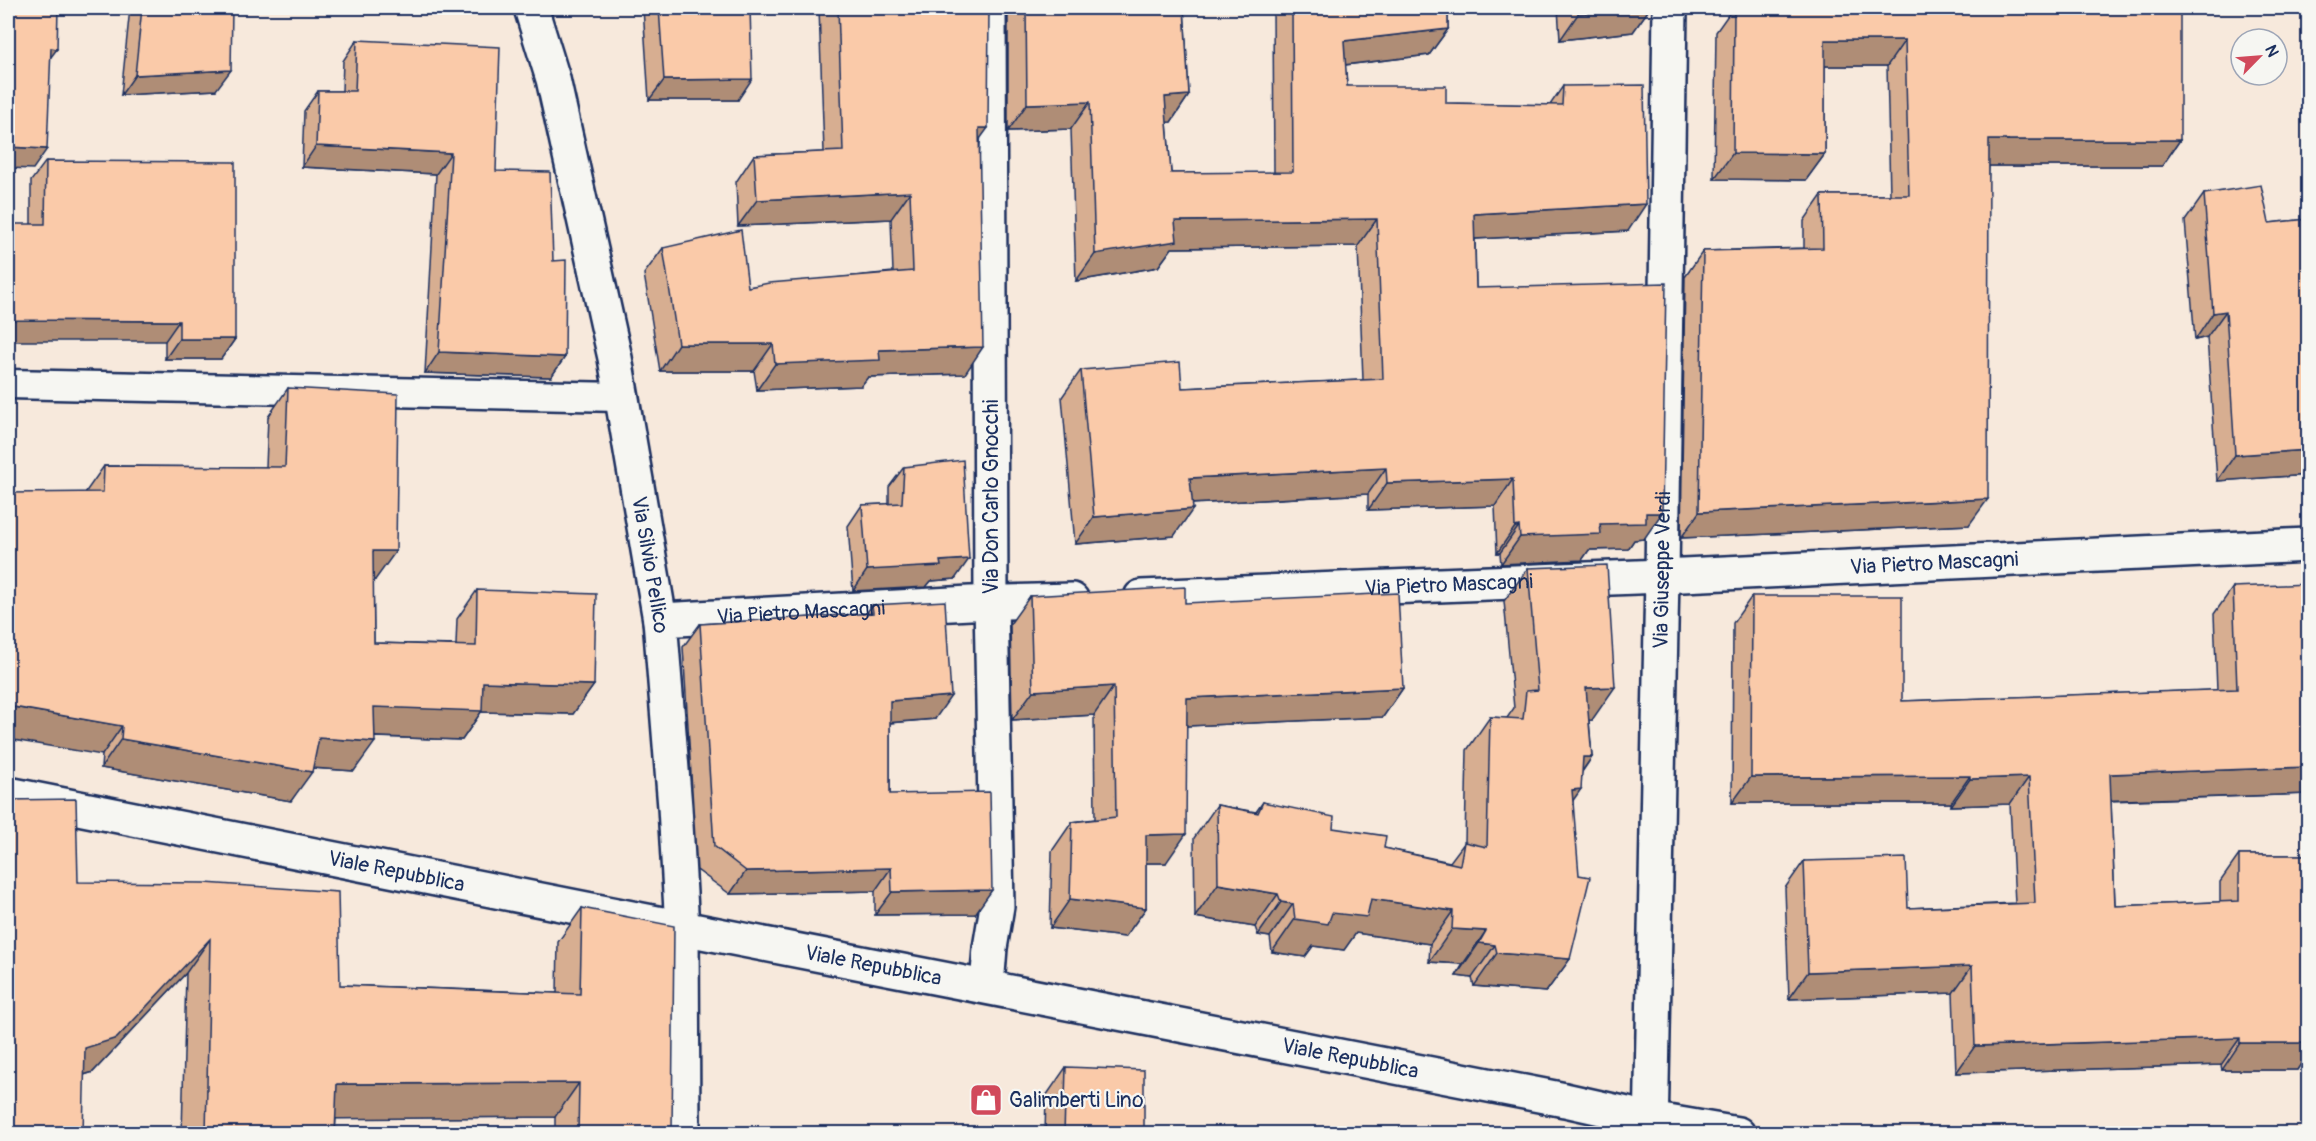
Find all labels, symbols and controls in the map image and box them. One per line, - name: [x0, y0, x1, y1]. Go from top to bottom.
- north arrow: [2229, 27, 2289, 87]
- text: N: [2260, 42, 2283, 60]
- street label: Via Don Carlo Gnocchi: [978, 399, 1005, 595]
- street label: Via Giuseppe Verdi: [1648, 491, 1677, 649]
- street label: Via Silvio Pellico: [625, 494, 674, 634]
- street label: Via Pietro Mascagni: [1849, 546, 2019, 581]
- street label: Via Pietro Mascagni: [1364, 568, 1534, 602]
- street label: Via Pietro Mascagni: [716, 595, 886, 631]
- street label: Viale Repubblica: [326, 845, 467, 898]
- street label: Viale Repubblica: [802, 939, 944, 992]
- street label: Viale Repubblica: [1279, 1032, 1421, 1085]
- shop icon: Galimberti Lino: [968, 1082, 1004, 1118]
- place label: Galimberti Lino: [1009, 1087, 1143, 1114]

